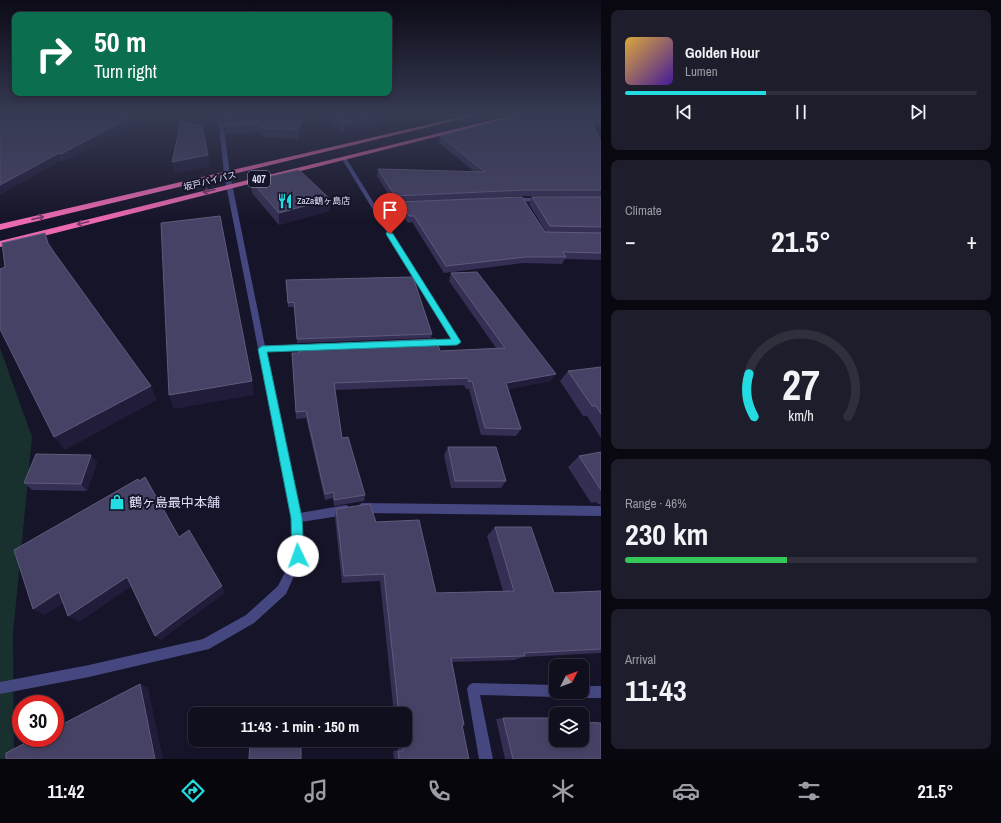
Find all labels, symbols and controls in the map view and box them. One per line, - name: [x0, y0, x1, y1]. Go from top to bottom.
- text: 50 m: [94, 23, 146, 61]
- icon: right: [28, 28, 80, 80]
- text: Golden Hour: [685, 42, 760, 63]
- text: Turn right: [94, 59, 157, 84]
- text: Lumen: [685, 63, 718, 80]
- icon: previous: [673, 101, 695, 123]
- icon: pause: [790, 101, 812, 123]
- icon: next: [907, 101, 929, 123]
- street label: 坂戸バイパス: [182, 169, 238, 193]
- road number: 407: [248, 171, 270, 187]
- one-way arrow: [203, 188, 216, 196]
- restaurant icon: ZaZa鶴ヶ島店: [276, 192, 294, 210]
- pin: [373, 193, 407, 234]
- place label: ZaZa鶴ヶ島店: [297, 195, 350, 207]
- icon: arrive: [379, 199, 401, 221]
- text: Climate: [625, 202, 662, 219]
- one-way arrow: [31, 214, 44, 222]
- one-way arrow: [77, 220, 90, 227]
- text: 21.5°: [771, 221, 831, 261]
- text: −: [625, 226, 636, 256]
- text: +: [966, 226, 977, 256]
- text: 27: [782, 357, 820, 413]
- text: km/h: [788, 406, 814, 425]
- shop icon: 鶴ヶ島最中本舗: [108, 493, 126, 511]
- place label: 鶴ヶ島最中本舗: [129, 494, 220, 511]
- text: Range · 46%: [625, 495, 687, 512]
- text: 230 km: [625, 514, 708, 554]
- position arrow: [277, 535, 319, 577]
- text: Arrival: [625, 651, 656, 668]
- north arrow: [549, 659, 589, 699]
- map controls: [549, 659, 589, 747]
- text: 11:43: [625, 670, 687, 710]
- speed limit sign: 30: [12, 695, 64, 747]
- button: layers: [549, 707, 589, 747]
- text: 11:43 · 1 min · 150 m: [241, 716, 359, 737]
- icon: directions: [179, 777, 207, 805]
- icon: music: [302, 777, 330, 805]
- icon: phone: [425, 777, 453, 805]
- icon: climate: [549, 777, 577, 805]
- icon: car: [672, 777, 700, 805]
- icon: filters: [795, 777, 823, 805]
- text: 11:42: [48, 779, 84, 804]
- text: 21.5°: [918, 779, 953, 804]

